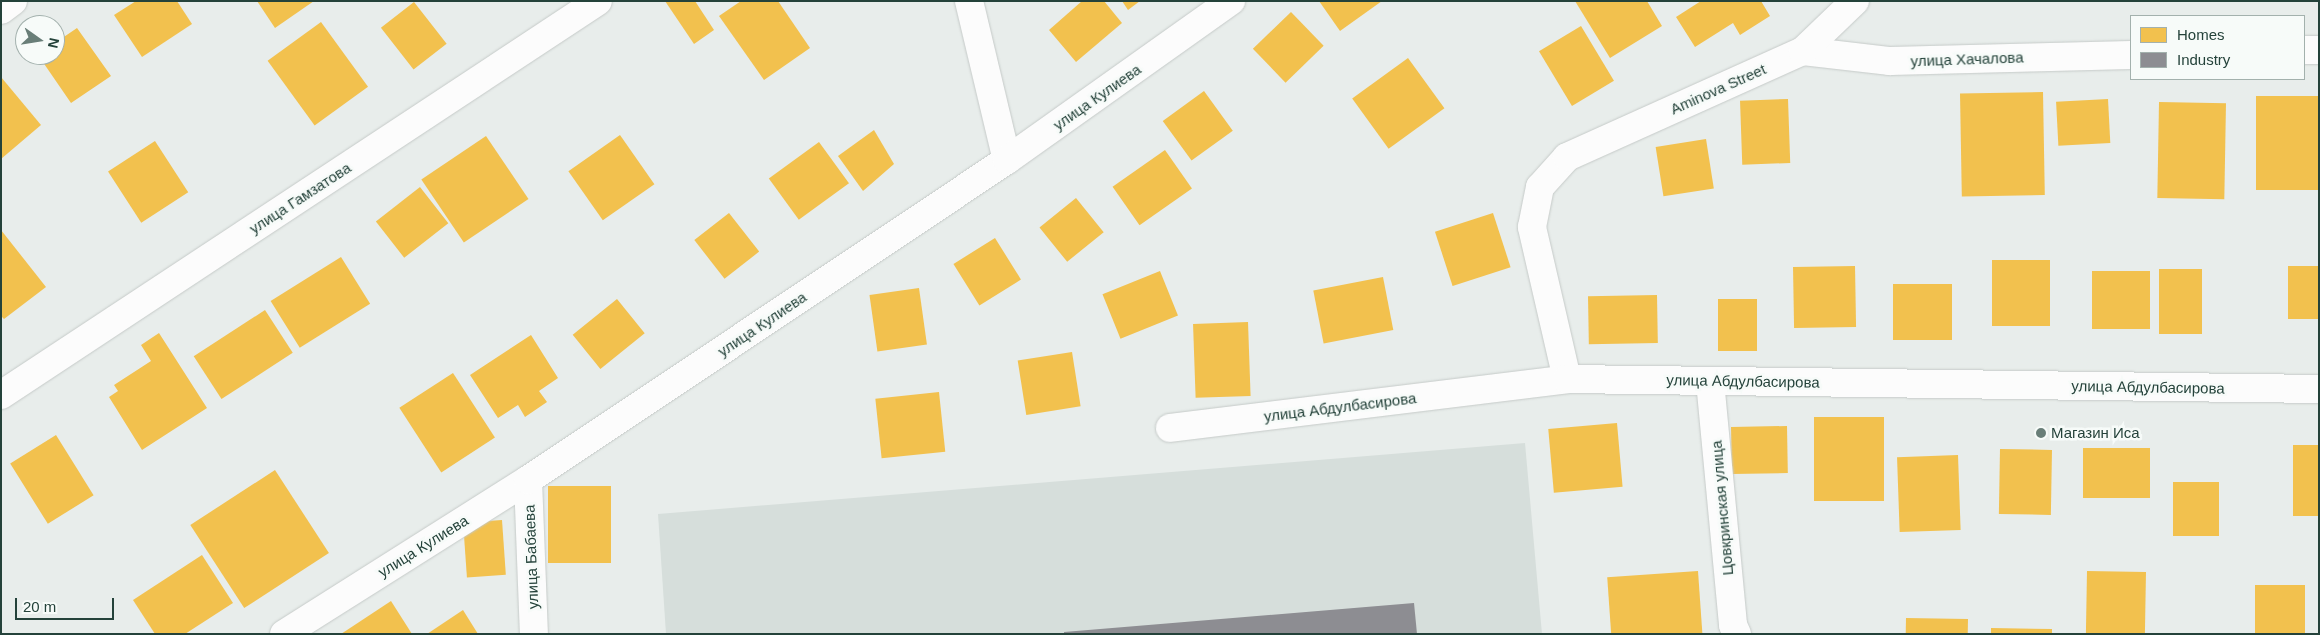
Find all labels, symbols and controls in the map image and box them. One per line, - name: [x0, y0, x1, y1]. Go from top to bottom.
- north arrow: [15, 15, 65, 65]
- legend: [2130, 15, 2305, 80]
- text: Homes: [2177, 26, 2225, 43]
- text: N: [45, 36, 63, 50]
- street label: улица Хачалова: [1910, 48, 2024, 70]
- text: Industry: [2177, 51, 2230, 68]
- street label: улица Кулиева: [1050, 60, 1144, 134]
- street label: Aminova Street: [1667, 60, 1769, 118]
- street label: улица Гамзатова: [246, 159, 354, 237]
- street label: улица Кулиева: [714, 288, 810, 360]
- street label: улица Абдулбасирова: [1666, 371, 1820, 391]
- street label: улица Абдулбасирова: [2071, 377, 2225, 397]
- street label: улица Абдулбасирова: [1263, 389, 1417, 425]
- place label: Магазин Иса: [2051, 424, 2140, 442]
- marker: Магазин Иса: [2035, 427, 2047, 439]
- street label: Цовкринская улица: [1707, 440, 1737, 576]
- street label: улица Бабаева: [520, 504, 542, 610]
- street label: улица Кулиева: [375, 511, 471, 581]
- scale bar: [18, 588, 116, 620]
- text: 20 m: [23, 598, 56, 615]

